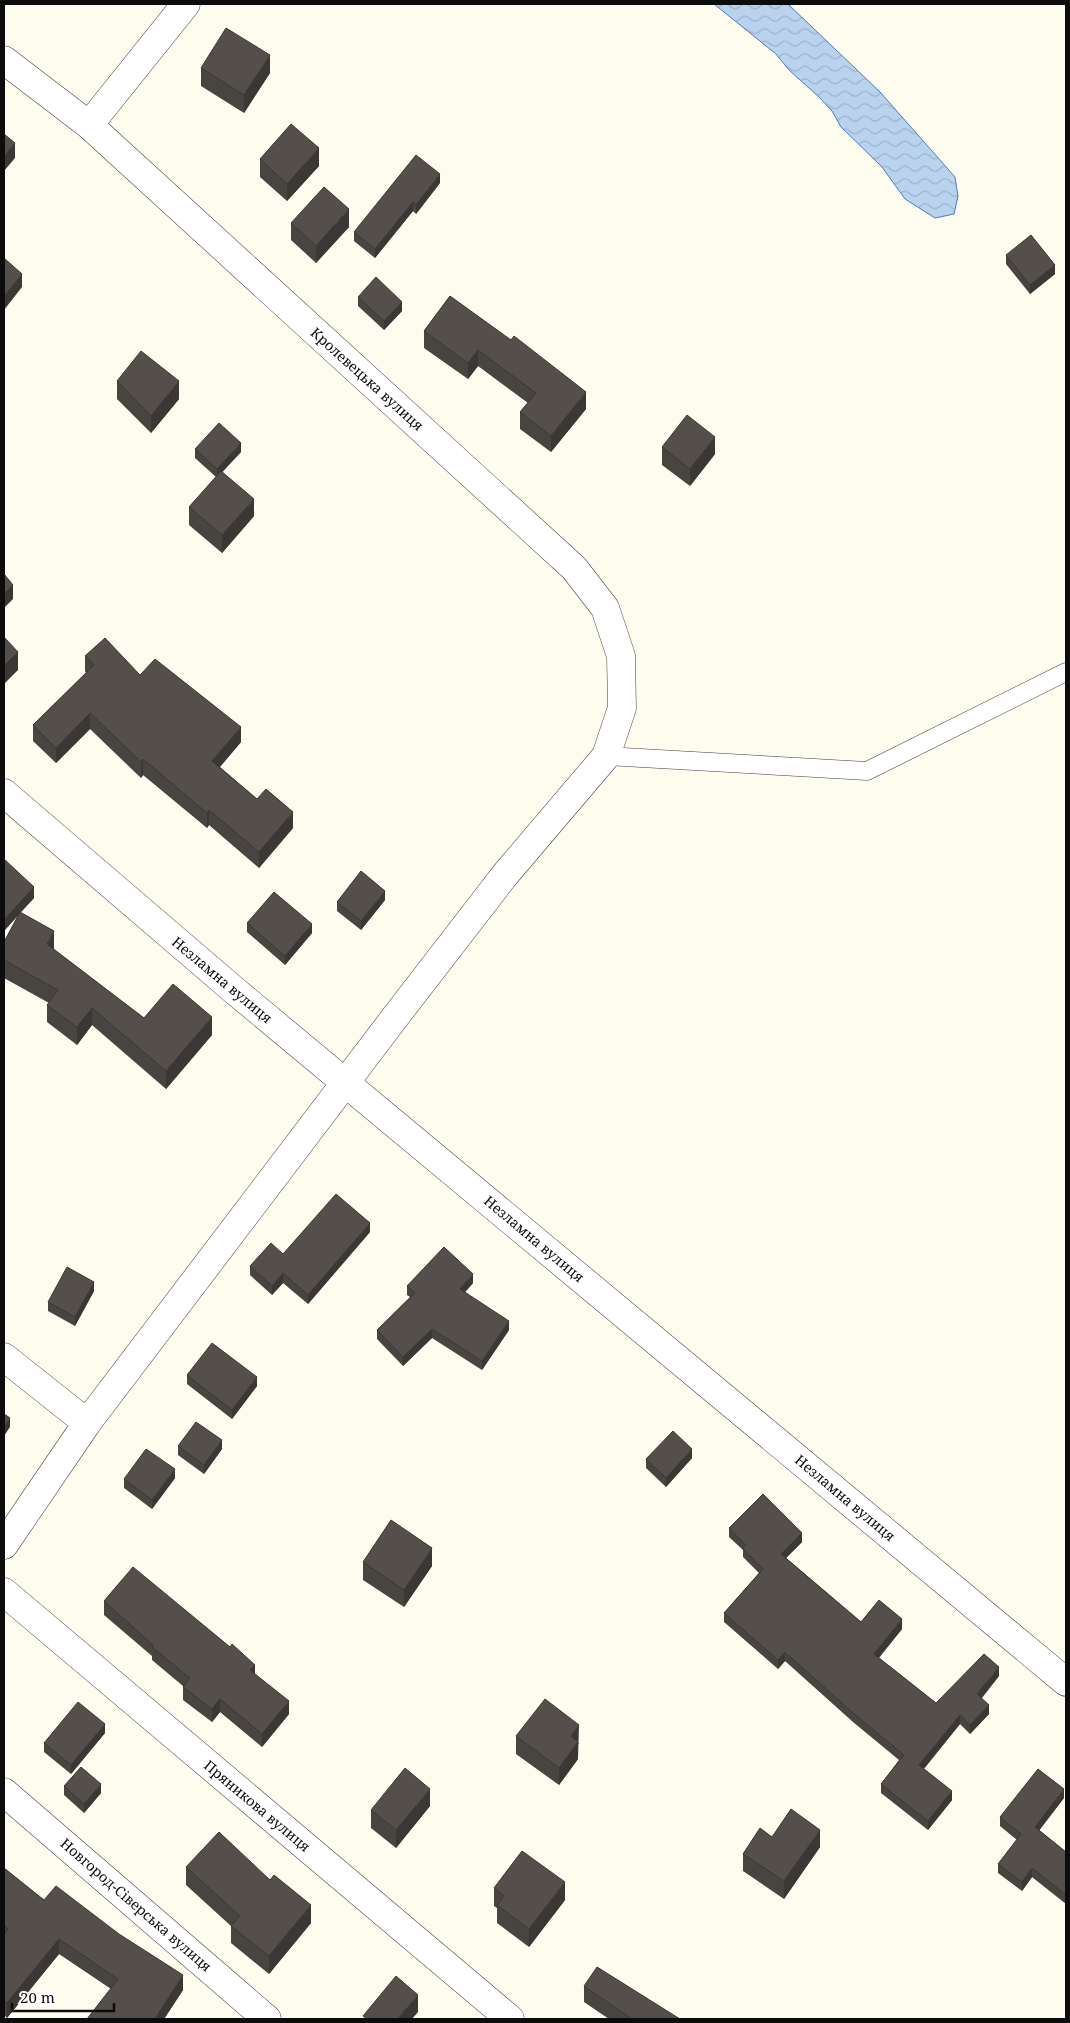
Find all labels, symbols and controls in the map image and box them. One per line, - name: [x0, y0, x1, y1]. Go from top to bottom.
- street label: Кролевецька вулиця: [307, 323, 428, 434]
- street label: Незламна вулиця: [168, 932, 276, 1027]
- street label: Незламна вулиця: [480, 1191, 588, 1286]
- street label: Незламна вулиця: [791, 1450, 899, 1545]
- street label: Пряникова вулиця: [200, 1755, 315, 1856]
- street label: Новгород-Сіверська вулиця: [57, 1834, 216, 1976]
- scale bar: [12, 1980, 115, 2012]
- text: 20 m: [20, 1987, 55, 2007]

